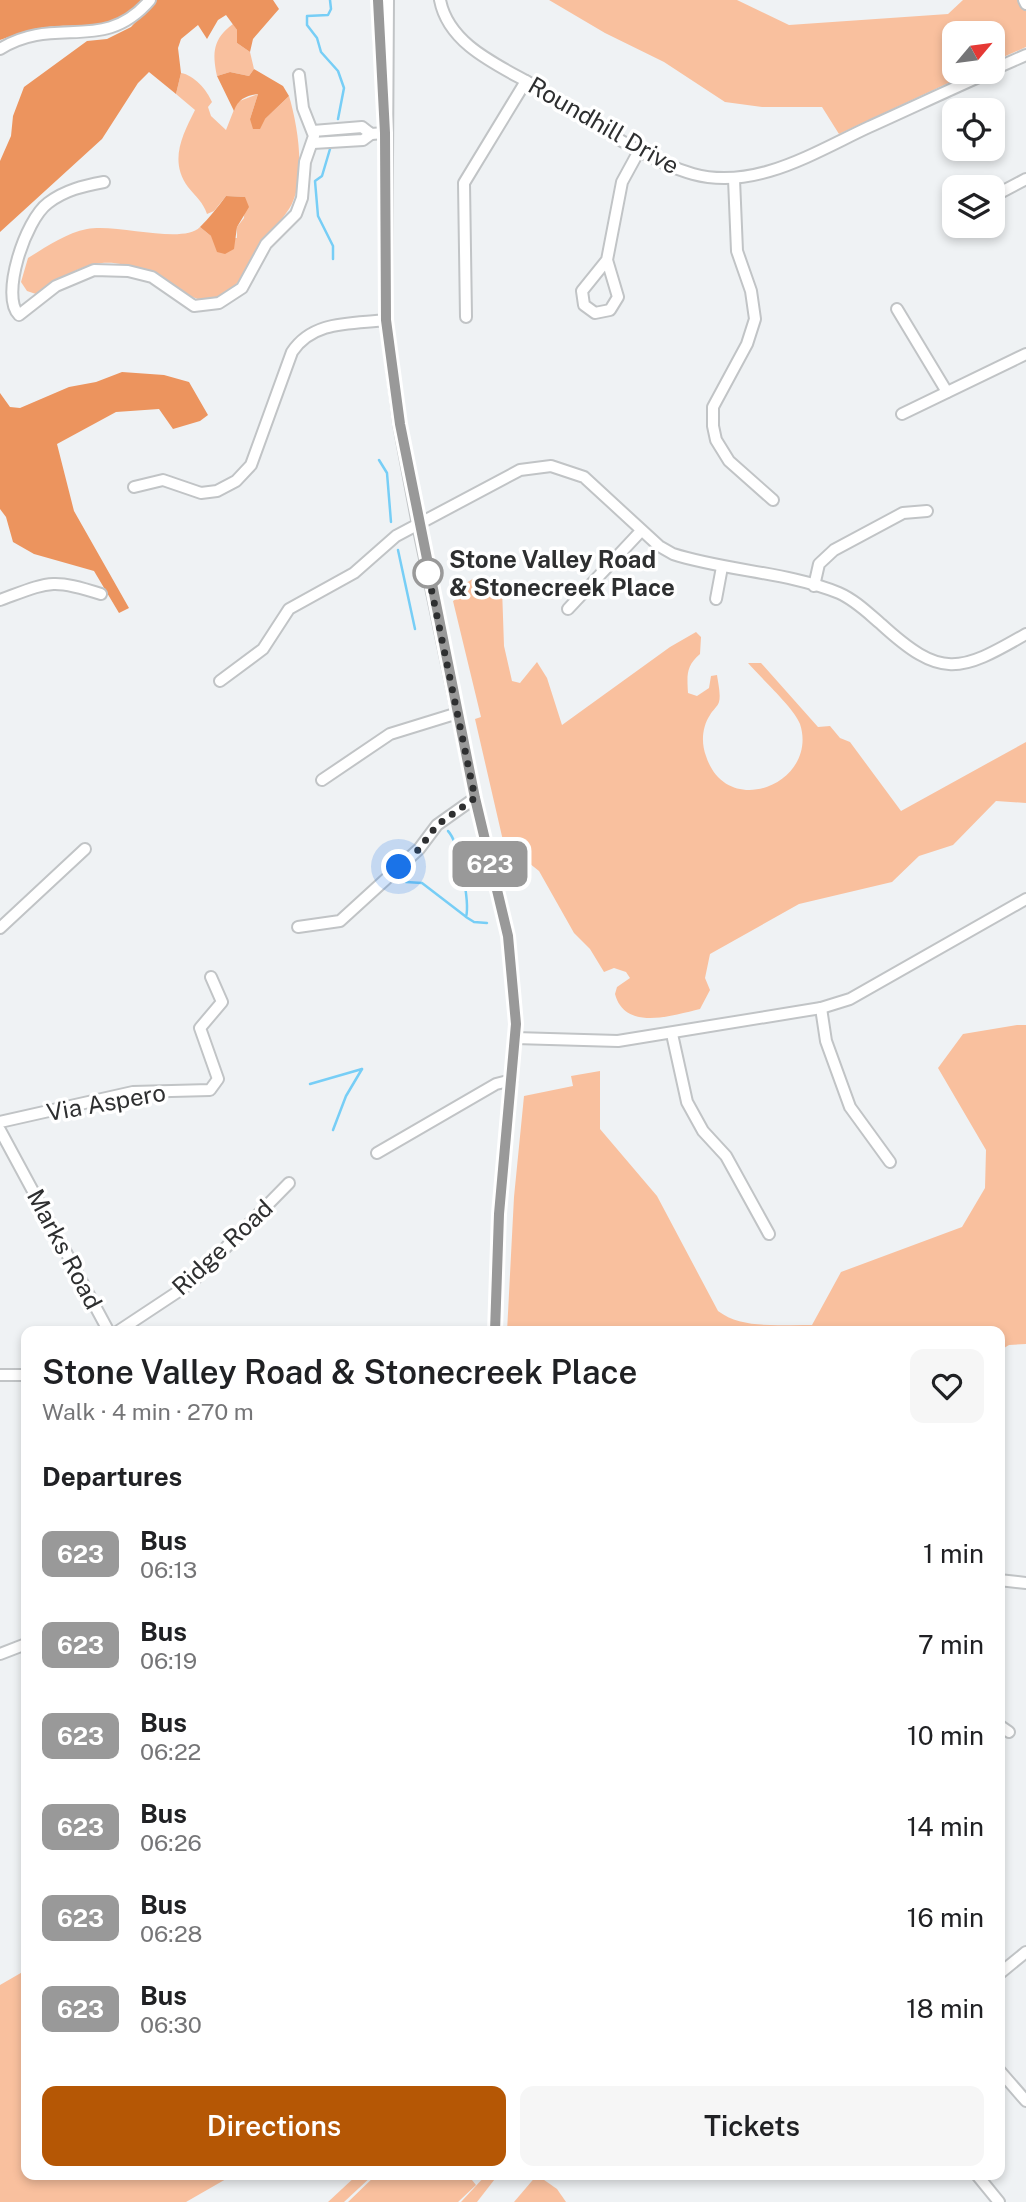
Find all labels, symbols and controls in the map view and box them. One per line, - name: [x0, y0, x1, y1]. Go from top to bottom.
- north arrow: [942, 21, 1004, 84]
- map controls: [942, 21, 1005, 238]
- street label: Roundhill Drive: [524, 71, 684, 179]
- button: locate: [942, 98, 1005, 161]
- button: layers: [942, 175, 1005, 238]
- place label: Stone Valley Road & Stonecreek Place: [449, 545, 675, 601]
- marker: Stone Valley Road & Stonecreek Place: [413, 558, 443, 588]
- line badge: 623: [450, 841, 530, 887]
- your location: [381, 849, 416, 884]
- text: 623: [466, 850, 514, 878]
- street label: Via Aspero: [44, 1078, 168, 1126]
- street label: Marks Road: [22, 1184, 108, 1314]
- street label: Ridge Road: [166, 1193, 278, 1301]
- button: heart: [910, 1349, 984, 1423]
- text: Stone Valley Road & Stonecreek Place: [42, 1353, 637, 1391]
- text: Walk · 4 min · 270 m: [42, 1398, 254, 1425]
- text: Departures: [42, 1461, 182, 1492]
- text: Bus: [140, 1525, 187, 1556]
- text: 1 min: [923, 1538, 984, 1569]
- text: 623: [57, 1540, 104, 1568]
- text: 06:13: [140, 1556, 197, 1583]
- text: Bus: [140, 1616, 187, 1647]
- text: 7 min: [918, 1629, 984, 1660]
- text: 623: [57, 1631, 104, 1659]
- text: 06:19: [140, 1647, 197, 1674]
- text: Bus: [140, 1707, 187, 1738]
- text: 10 min: [907, 1720, 984, 1751]
- text: 623: [57, 1722, 104, 1750]
- text: 06:22: [140, 1738, 201, 1765]
- text: Bus: [140, 1798, 187, 1829]
- text: 14 min: [907, 1811, 984, 1842]
- text: 623: [57, 1813, 104, 1841]
- text: 06:26: [140, 1829, 202, 1856]
- text: Bus: [140, 1889, 187, 1920]
- text: 16 min: [907, 1902, 984, 1933]
- text: 623: [57, 1904, 104, 1932]
- text: 06:28: [140, 1920, 203, 1947]
- text: Bus: [140, 1980, 187, 2011]
- text: 18 min: [906, 1993, 984, 2024]
- text: 623: [57, 1995, 104, 2023]
- text: 06:30: [140, 2011, 202, 2038]
- button: Directions: [42, 2086, 506, 2166]
- button: Tickets: [520, 2086, 984, 2166]

